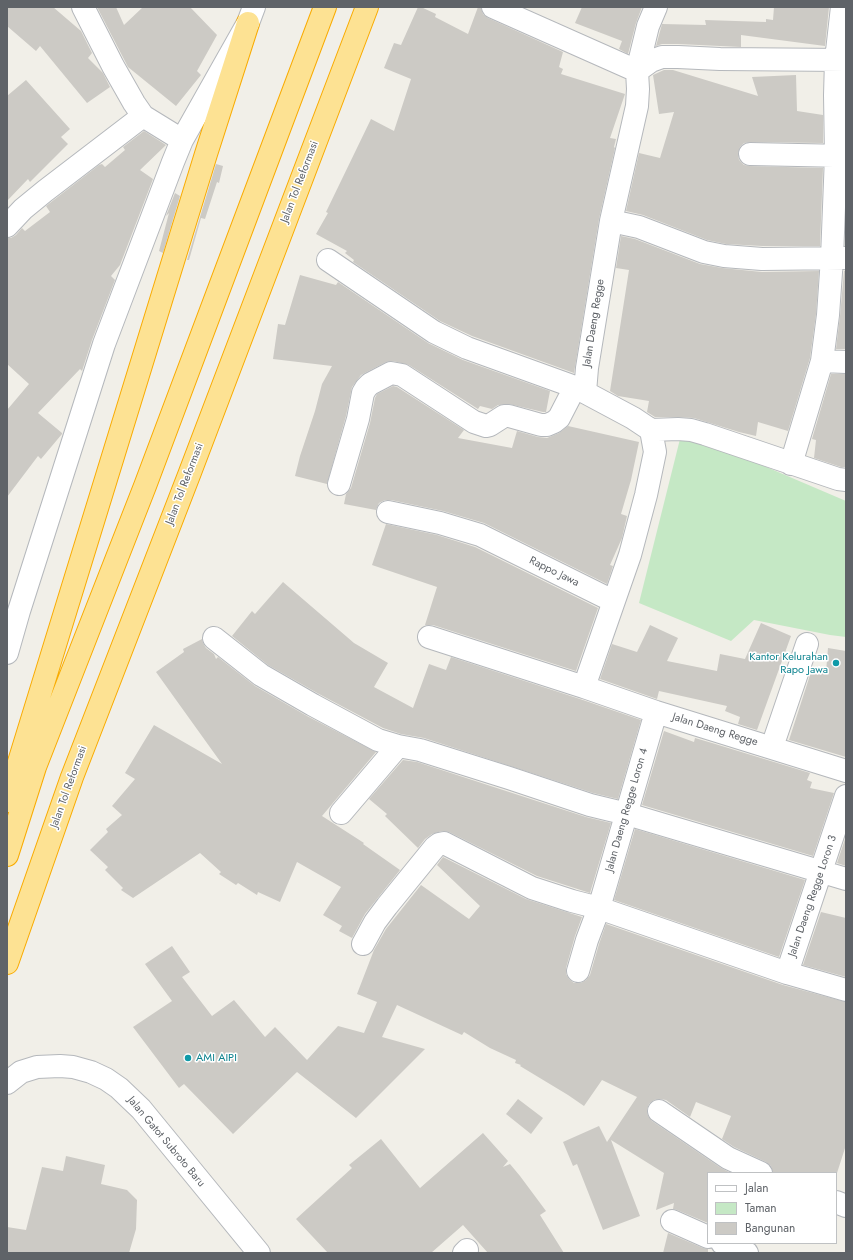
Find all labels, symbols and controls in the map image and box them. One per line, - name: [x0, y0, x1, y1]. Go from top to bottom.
- street label: Jalan Tol Reformasi: [278, 139, 322, 225]
- street label: Jalan Daeng Regge: [581, 278, 607, 368]
- street label: Jalan Tol Reformasi: [163, 441, 207, 527]
- street label: Rappo Jawa: [527, 554, 581, 590]
- place label: Kantor Kelurahan Rapo Jawa: [749, 650, 828, 676]
- marker: Kantor Kelurahan Rapo Jawa: [831, 658, 841, 668]
- street label: Jalan Daeng Regge: [671, 711, 759, 749]
- street label: Jalan Tol Reformasi: [48, 744, 90, 830]
- street label: Jalan Daeng Regge Loron 4: [603, 747, 651, 873]
- street label: Jalan Daeng Regge Loron 3: [786, 834, 840, 958]
- place label: AMI AIPI: [196, 1051, 237, 1065]
- marker: AMI AIPI: [183, 1053, 193, 1063]
- street label: Jalan Gatot Subroto Baru: [124, 1094, 208, 1190]
- legend: [707, 1172, 837, 1244]
- text: Jalan: [745, 1179, 768, 1197]
- text: Taman: [745, 1199, 777, 1217]
- text: Bangunan: [745, 1219, 795, 1237]

